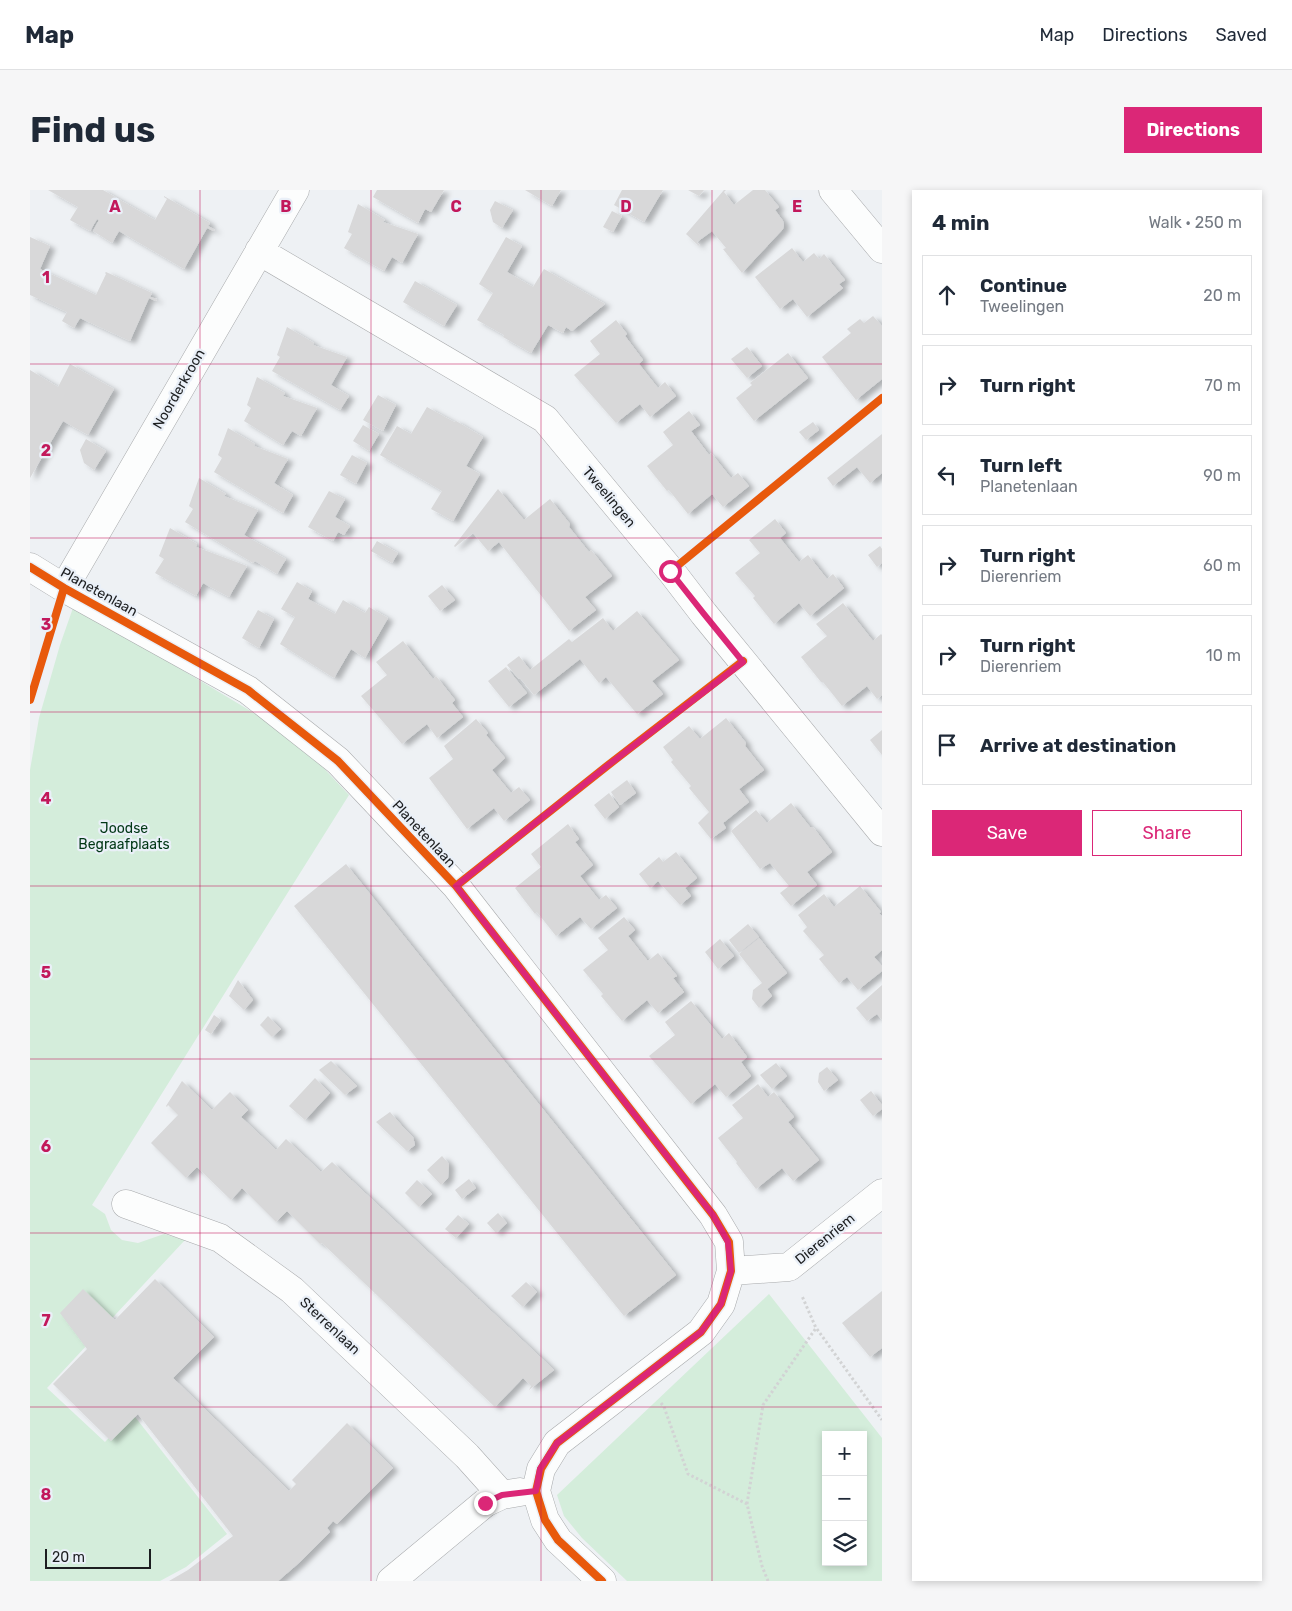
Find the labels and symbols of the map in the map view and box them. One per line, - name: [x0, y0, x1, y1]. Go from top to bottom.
- text: A: [109, 197, 121, 216]
- text: B: [280, 197, 292, 216]
- text: C: [450, 197, 462, 216]
- text: D: [620, 197, 632, 216]
- text: E: [792, 197, 802, 216]
- text: 1: [42, 268, 50, 287]
- street label: Noorderkroon: [149, 346, 209, 432]
- text: 2: [41, 441, 51, 460]
- street label: Tweelingen: [579, 463, 639, 531]
- route start: [659, 560, 682, 583]
- street label: Planetenlaan: [57, 564, 141, 620]
- text: 3: [41, 615, 51, 634]
- text: 4: [41, 789, 52, 808]
- street label: Planetenlaan: [389, 797, 459, 871]
- park label: Joodse Begraafplaats: [78, 820, 170, 853]
- text: 5: [41, 963, 51, 982]
- text: 6: [41, 1137, 51, 1156]
- street label: Dierenriem: [792, 1210, 858, 1268]
- street label: Sterrenlaan: [296, 1294, 364, 1358]
- text: 7: [41, 1311, 51, 1330]
- text: 8: [41, 1485, 52, 1504]
- route end: [474, 1492, 497, 1515]
- scale bar: [45, 1546, 151, 1569]

